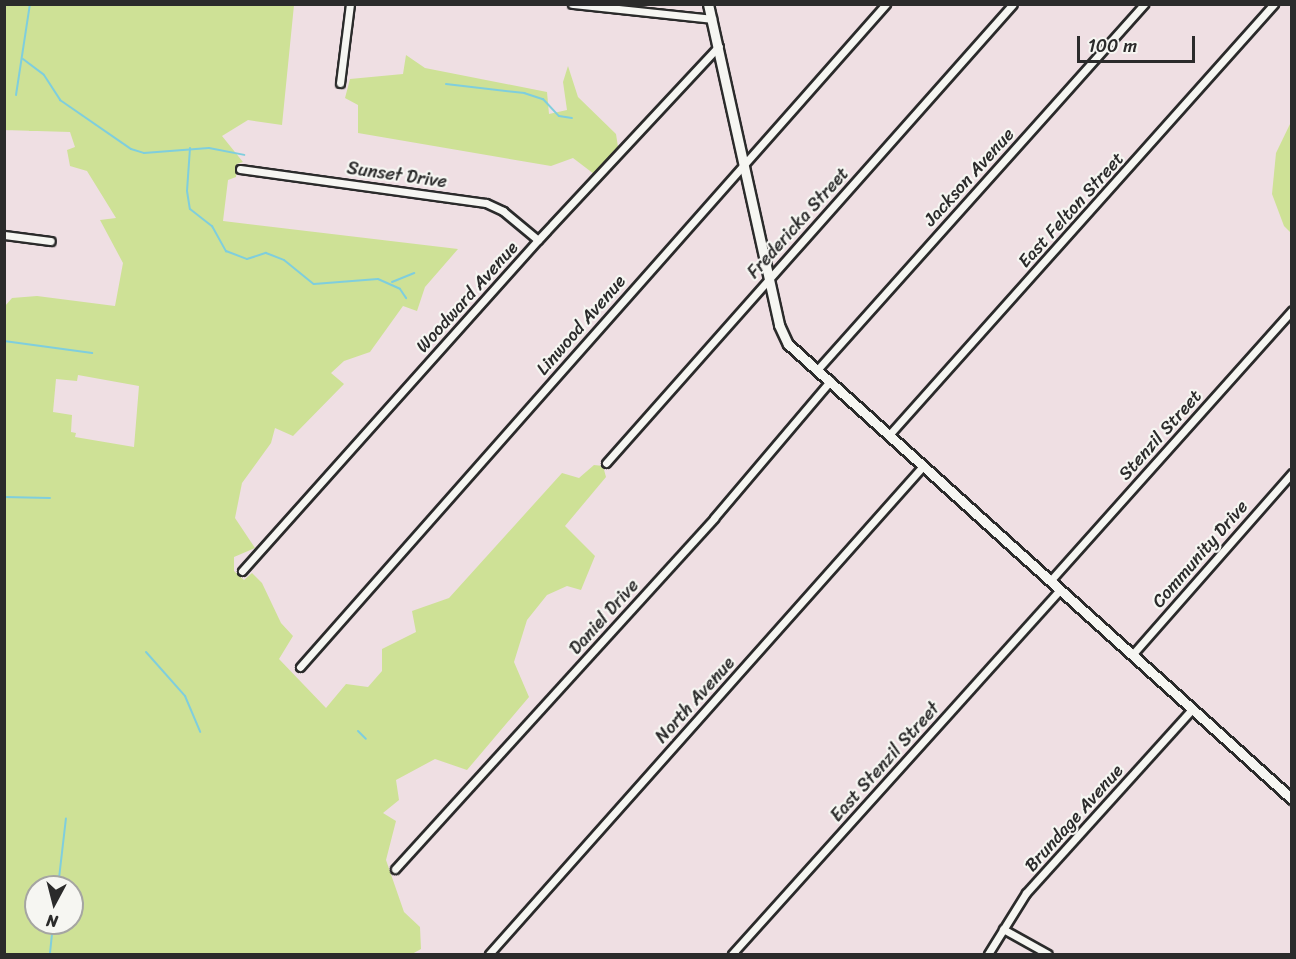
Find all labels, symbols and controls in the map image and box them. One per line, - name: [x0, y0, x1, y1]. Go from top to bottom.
- scale bar: [1080, 24, 1198, 62]
- text: 100 m: [1088, 30, 1137, 62]
- street label: Jackson Avenue: [919, 124, 1019, 230]
- street label: East Felton Street: [1014, 148, 1128, 272]
- street label: Sunset Drive: [346, 157, 448, 193]
- street label: Fredericka Street: [742, 163, 854, 283]
- street label: Woodward Avenue: [411, 237, 523, 357]
- street label: Linwood Avenue: [532, 271, 630, 379]
- street label: Stenzil Street: [1114, 386, 1206, 484]
- street label: Community Drive: [1148, 496, 1252, 612]
- street label: Daniel Drive: [565, 575, 643, 659]
- street label: North Avenue: [651, 652, 739, 748]
- street label: East Stenzil Street: [826, 698, 944, 826]
- street label: Brundage Avenue: [1020, 760, 1128, 876]
- north arrow: [24, 875, 84, 935]
- text: N: [45, 906, 59, 936]

